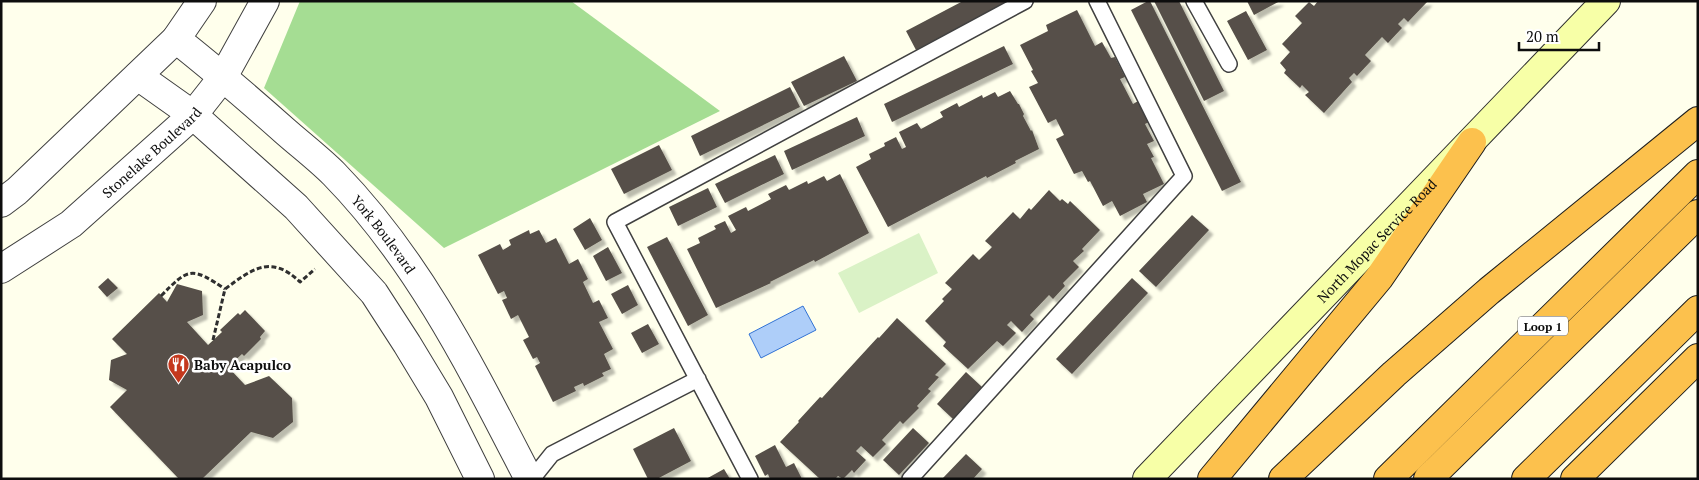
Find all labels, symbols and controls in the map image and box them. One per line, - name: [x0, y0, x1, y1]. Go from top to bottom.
- scale bar: [1519, 20, 1599, 52]
- text: 20 m: [1526, 26, 1559, 46]
- street label: Stonelake Boulevard: [98, 103, 205, 202]
- street label: North Mopac Service Road: [1312, 174, 1440, 306]
- street label: York Boulevard: [348, 190, 421, 277]
- road number: Loop 1: [1518, 316, 1568, 336]
- restaurant icon: Baby Acapulco: [166, 352, 190, 383]
- place label: Baby Acapulco: [194, 355, 291, 374]

